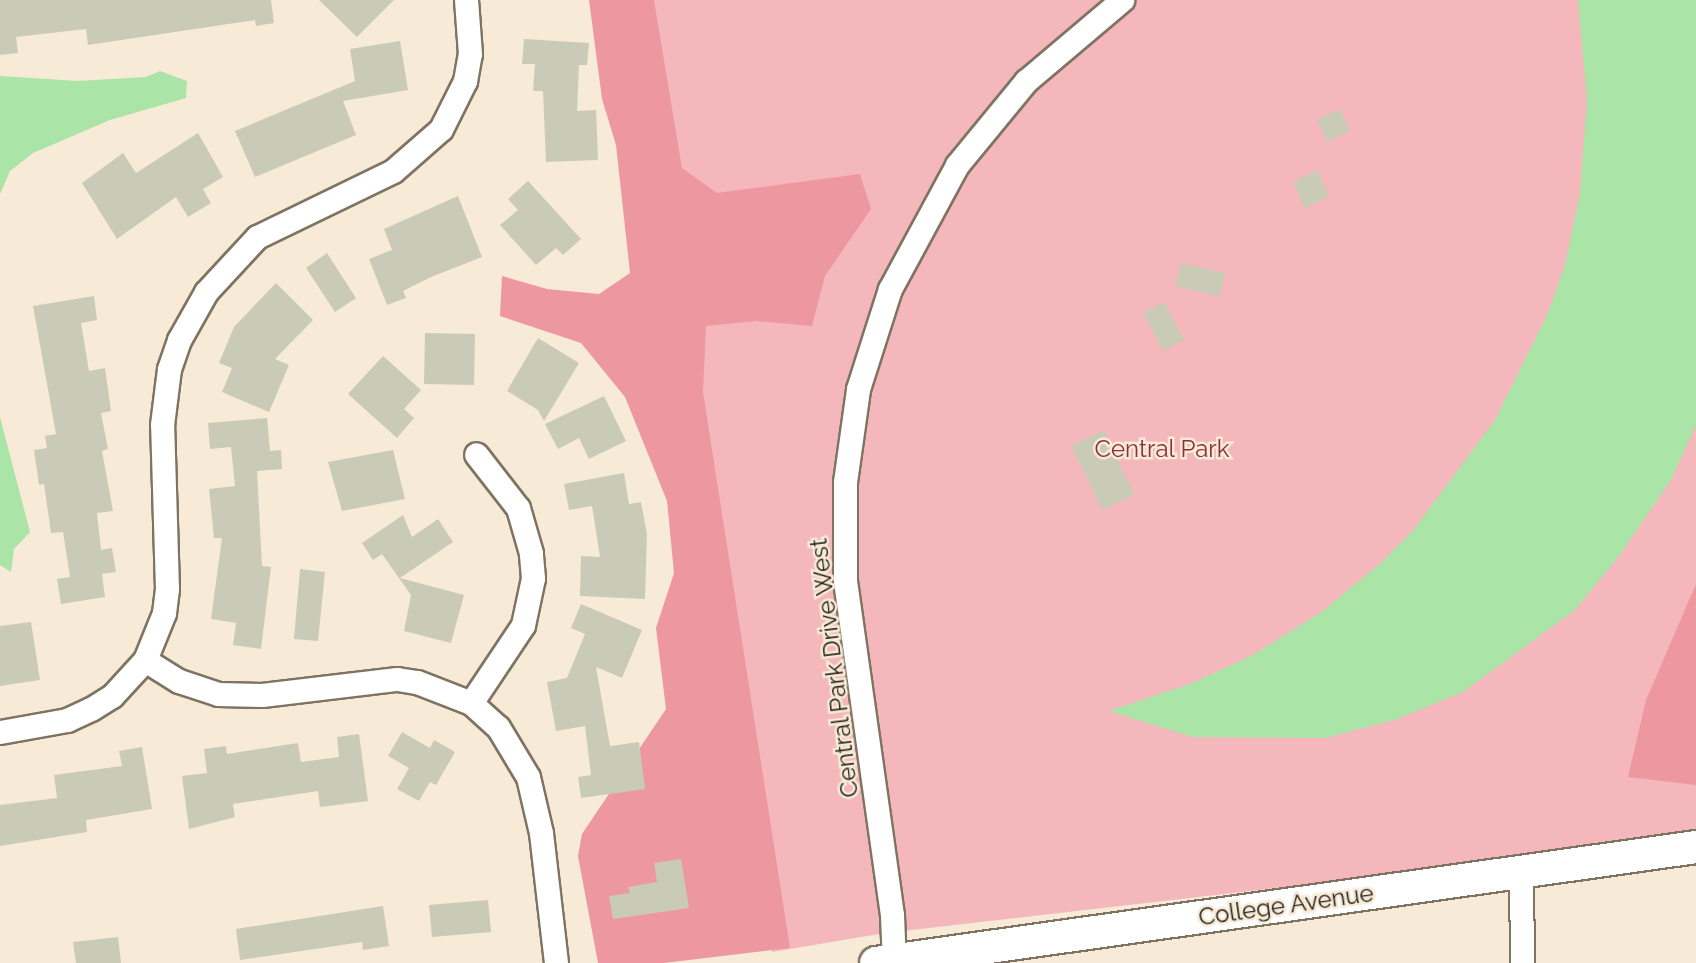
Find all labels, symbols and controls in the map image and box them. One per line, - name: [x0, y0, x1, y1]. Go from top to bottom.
- park label: Central Park: [1094, 435, 1230, 463]
- street label: Central Park Drive West: [804, 536, 864, 800]
- street label: College Avenue: [1196, 878, 1376, 932]

